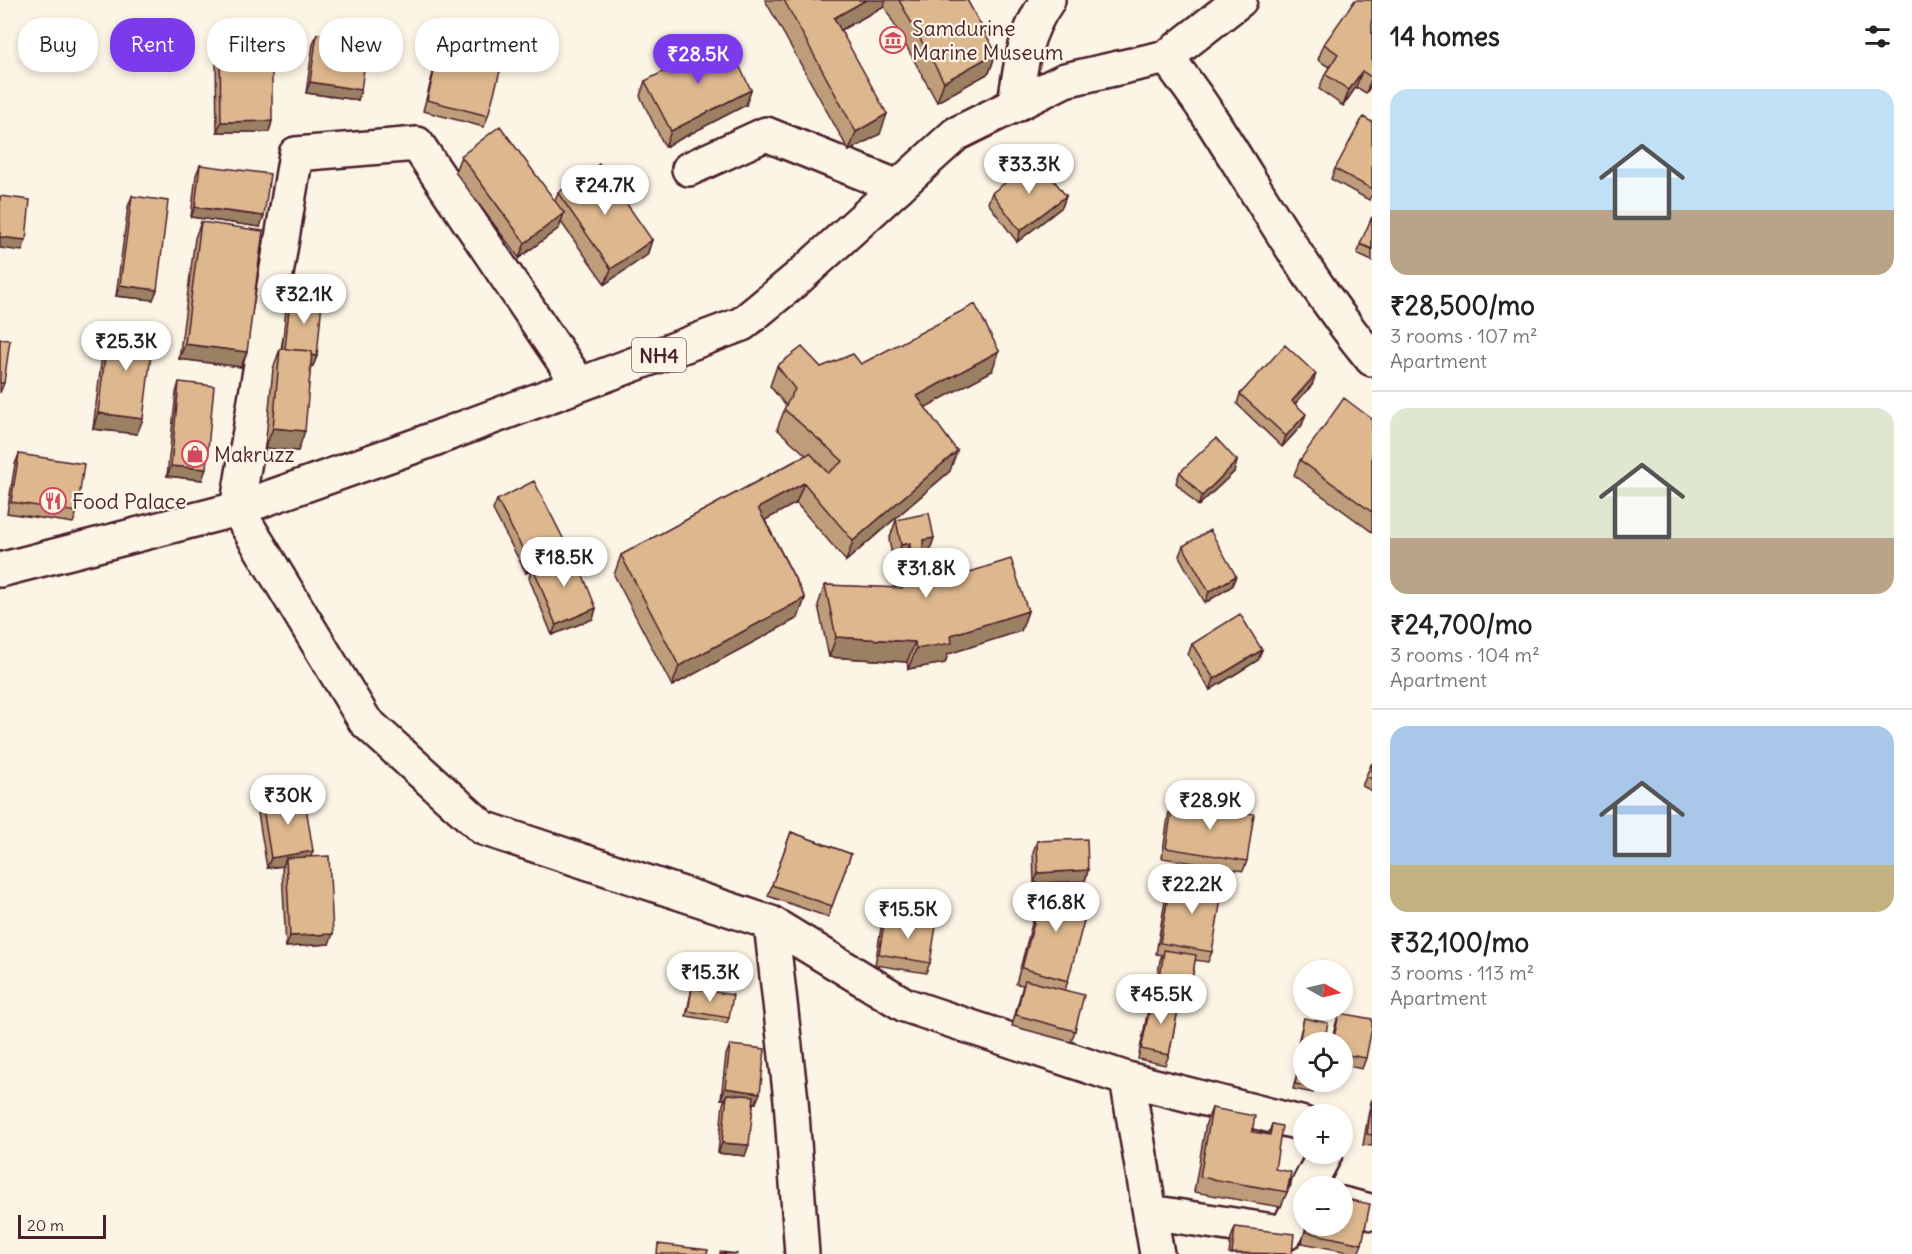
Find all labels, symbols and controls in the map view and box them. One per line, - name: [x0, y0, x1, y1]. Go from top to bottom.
- place label: Samdurine Marine Museum: [912, 15, 1063, 66]
- chip: Buy: [18, 18, 98, 72]
- chip: Rent: [110, 18, 195, 72]
- chip: Filters: [207, 18, 307, 72]
- chip: New: [319, 18, 403, 72]
- chip: Apartment: [415, 18, 559, 72]
- text: 14 homes: [1390, 20, 1500, 53]
- icon: filters: [1861, 20, 1894, 53]
- museum icon: Samdurine Marine Museum: [878, 25, 908, 55]
- pin: ₹28.5K: [649, 34, 747, 85]
- text: ₹28.5K: [667, 41, 729, 66]
- icon: home: [1588, 128, 1696, 236]
- pin: ₹33.3K: [980, 144, 1078, 195]
- text: ₹33.3K: [998, 151, 1060, 176]
- pin: ₹24.7K: [556, 165, 654, 216]
- text: ₹24.7K: [575, 172, 635, 197]
- pin: ₹32.1K: [255, 274, 353, 325]
- text: ₹32.1K: [275, 281, 333, 306]
- text: ₹28,500/mo: [1390, 289, 1535, 322]
- pin: ₹25.3K: [77, 321, 175, 372]
- text: 3 rooms · 107 m²: [1390, 323, 1538, 348]
- text: ₹25.3K: [95, 328, 157, 353]
- road number: NH4: [632, 338, 686, 372]
- text: Apartment: [1390, 348, 1487, 373]
- shop icon: Makruzz: [180, 439, 210, 469]
- place label: Makruzz: [214, 441, 295, 468]
- icon: home: [1588, 447, 1696, 555]
- restaurant icon: Food Palace: [38, 486, 68, 516]
- place label: Food Palace: [72, 488, 186, 515]
- pin: ₹18.5K: [515, 537, 613, 588]
- text: ₹18.5K: [535, 544, 593, 569]
- pin: ₹31.8K: [877, 548, 975, 599]
- text: ₹31.8K: [897, 555, 955, 580]
- text: ₹24,700/mo: [1390, 608, 1532, 641]
- text: 3 rooms · 104 m²: [1390, 642, 1540, 667]
- text: Apartment: [1390, 667, 1487, 692]
- icon: home: [1588, 765, 1696, 873]
- pin: ₹30K: [252, 775, 324, 826]
- pin: ₹28.9K: [1161, 780, 1259, 831]
- text: ₹30K: [264, 782, 312, 807]
- text: ₹28.9K: [1179, 787, 1241, 812]
- pin: ₹22.2K: [1143, 864, 1241, 915]
- text: ₹22.2K: [1162, 871, 1222, 896]
- pin: ₹16.8K: [1007, 882, 1105, 933]
- pin: ₹15.5K: [859, 889, 957, 940]
- text: ₹16.8K: [1027, 889, 1085, 914]
- text: ₹15.5K: [879, 896, 937, 921]
- text: ₹32,100/mo: [1390, 926, 1529, 959]
- pin: ₹15.3K: [661, 952, 759, 1003]
- text: ₹15.3K: [681, 959, 739, 984]
- north arrow: [1293, 960, 1353, 1020]
- map controls: [1293, 960, 1353, 1236]
- text: 3 rooms · 113 m²: [1390, 960, 1534, 985]
- pin: ₹45.5K: [1112, 974, 1210, 1025]
- text: ₹45.5K: [1130, 981, 1192, 1006]
- text: Apartment: [1390, 985, 1487, 1010]
- button: locate: [1293, 1032, 1353, 1092]
- button: +: [1293, 1104, 1353, 1164]
- button: −: [1293, 1176, 1353, 1236]
- scale bar: [18, 1212, 106, 1240]
- text: 20 m: [27, 1215, 64, 1235]

